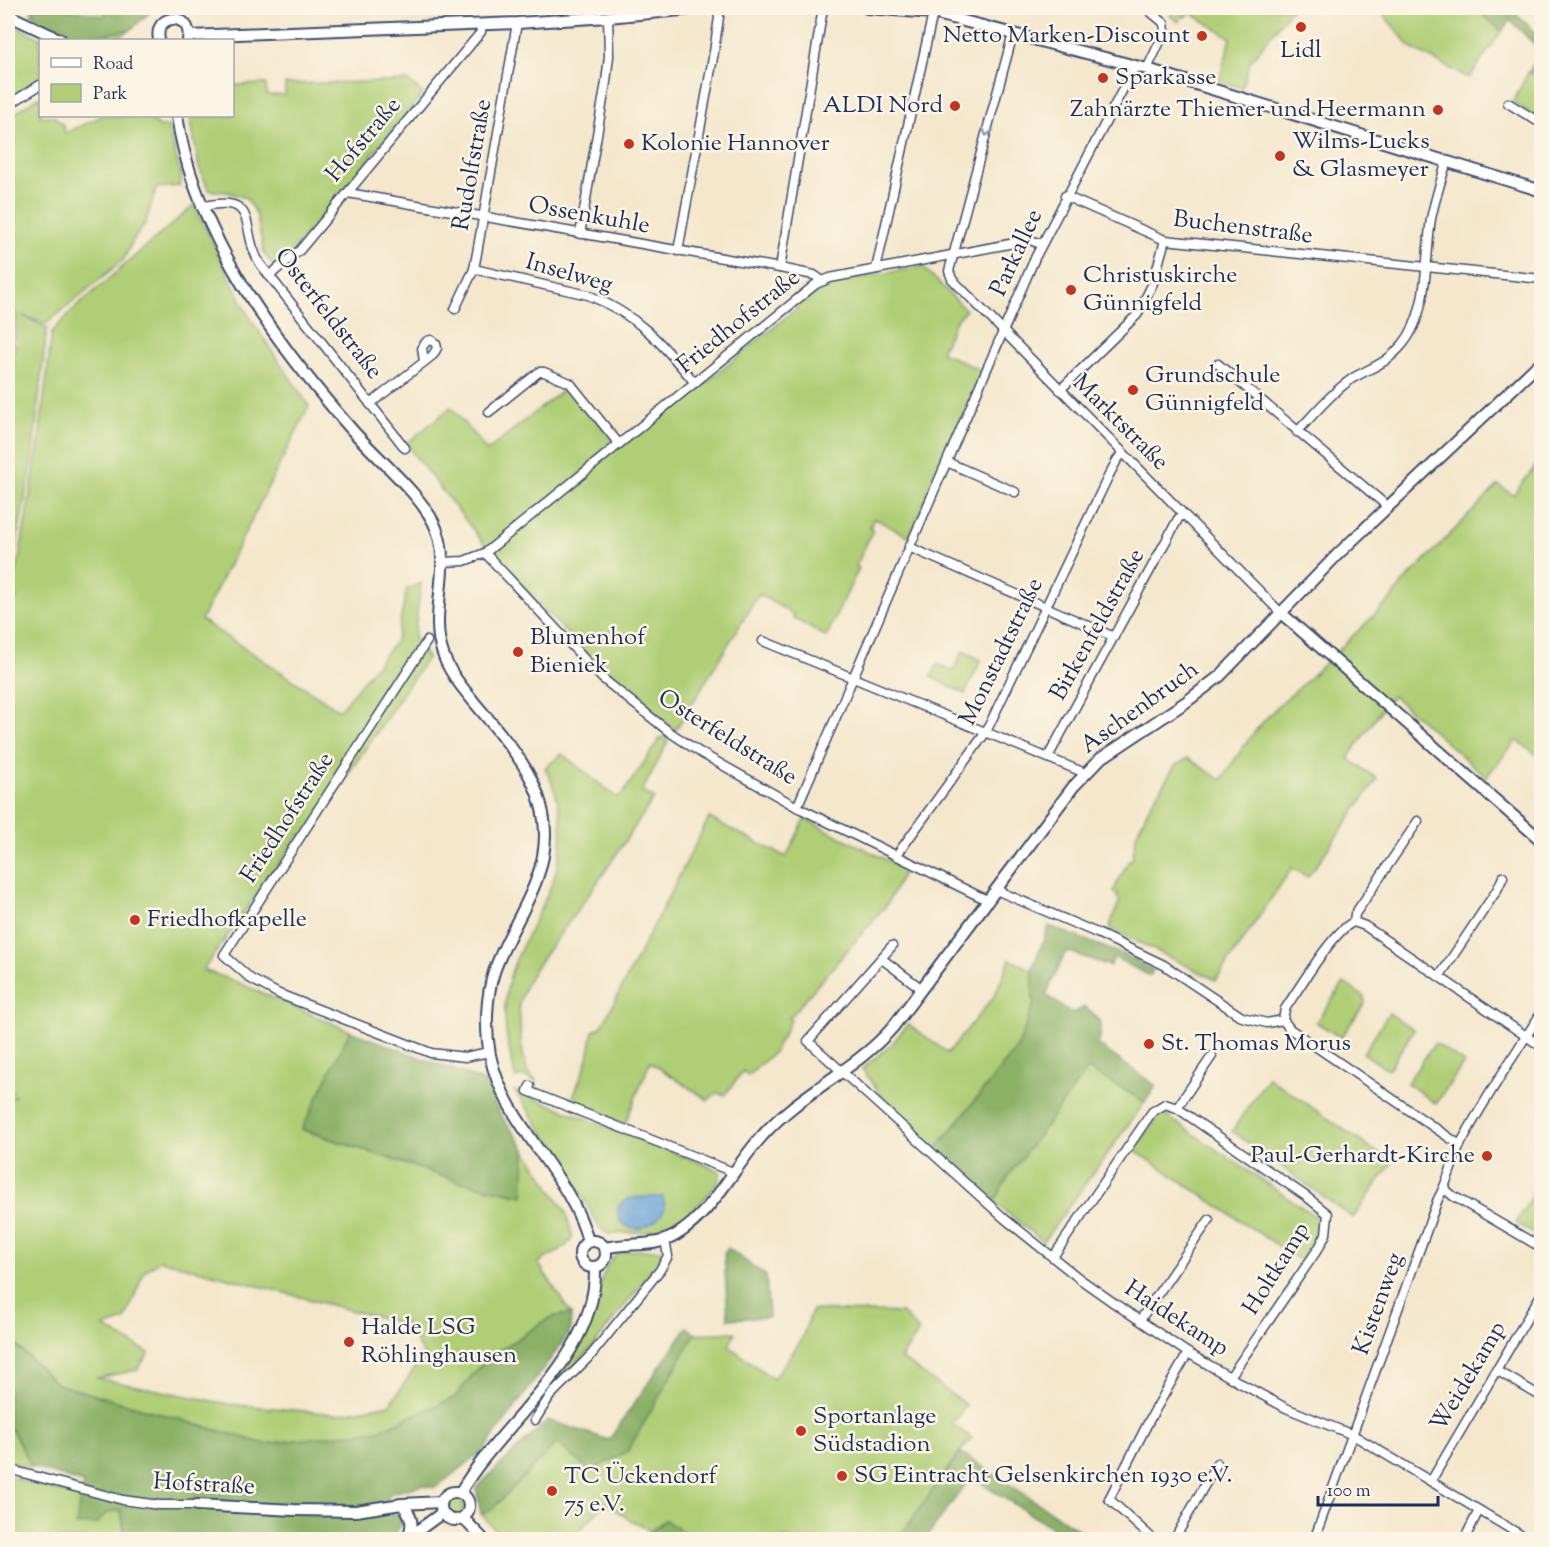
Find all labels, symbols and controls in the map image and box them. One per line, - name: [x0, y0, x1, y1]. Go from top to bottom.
- place label: Netto Marken-Discount: [943, 19, 1190, 53]
- marker: Lidl: [1294, 20, 1308, 34]
- marker: Netto Marken-Discount: [1195, 29, 1209, 43]
- place label: Lidl: [1280, 34, 1322, 68]
- legend: [39, 39, 234, 117]
- text: Road: [93, 52, 133, 78]
- place label: Sparkasse: [1115, 61, 1216, 95]
- marker: Sparkasse: [1096, 71, 1110, 85]
- text: Park: [93, 82, 128, 108]
- place label: ALDI Nord: [823, 89, 943, 123]
- street label: Hofstraße: [318, 90, 410, 190]
- place label: Zahnärzte Thiemer und Heermann: [1070, 93, 1426, 127]
- street label: Rudolfstraße: [445, 96, 501, 234]
- marker: ALDI Nord: [948, 99, 962, 113]
- marker: Zahnärzte Thiemer und Heermann: [1431, 103, 1445, 117]
- place label: Wilms-Lucks & Glasmeyer: [1292, 125, 1430, 187]
- one-way arrow: [982, 126, 994, 137]
- place label: Kolonie Hannover: [641, 127, 830, 161]
- marker: Kolonie Hannover: [622, 137, 636, 151]
- marker: Wilms-Lucks & Glasmeyer: [1273, 149, 1287, 163]
- street label: Ossenkuhle: [526, 189, 652, 243]
- street label: Buchenstraße: [1171, 203, 1315, 253]
- street label: Parkallee: [982, 204, 1052, 302]
- street label: Osterfeldstraße: [266, 241, 390, 387]
- street label: Inselweg: [521, 245, 617, 303]
- place label: Christuskirche Günnigfeld: [1083, 259, 1237, 321]
- street label: Friedhofstraße: [670, 262, 808, 382]
- marker: Christuskirche Günnigfeld: [1064, 283, 1078, 297]
- place label: Grundschule Günnigfeld: [1145, 359, 1280, 421]
- street label: Marktstraße: [1064, 367, 1176, 479]
- marker: Grundschule Günnigfeld: [1126, 383, 1140, 397]
- street label: Birkenfeldstraße: [1042, 543, 1154, 707]
- street label: Monstadtstraße: [952, 572, 1052, 732]
- place label: Blumenhof Bieniek: [530, 621, 647, 683]
- marker: Blumenhof Bieniek: [511, 645, 525, 659]
- street label: Aschenbruch: [1074, 653, 1206, 763]
- street label: Osterfeldstraße: [651, 682, 803, 794]
- street label: Friedhofstraße: [233, 746, 343, 890]
- place label: Friedhofkapelle: [147, 903, 307, 937]
- marker: Friedhofkapelle: [128, 913, 142, 927]
- place label: St. Thomas Morus: [1161, 1027, 1351, 1061]
- marker: St. Thomas Morus: [1142, 1037, 1156, 1051]
- place label: Paul-Gerhardt-Kirche: [1251, 1139, 1475, 1173]
- marker: Paul-Gerhardt-Kirche: [1480, 1149, 1494, 1163]
- street label: Holtkamp: [1235, 1216, 1319, 1322]
- street label: Kistenweg: [1345, 1248, 1413, 1360]
- street label: Haidekamp: [1117, 1273, 1235, 1365]
- place label: Halde LSG Röhlinghausen: [361, 1311, 517, 1373]
- street label: Weidekamp: [1423, 1315, 1515, 1439]
- marker: Halde LSG Röhlinghausen: [342, 1335, 356, 1349]
- place label: Sportanlage Südstadion: [813, 1400, 936, 1462]
- marker: Sportanlage Südstadion: [794, 1424, 808, 1438]
- place label: SG Eintracht Gelsenkirchen 1930 e.V.: [854, 1459, 1232, 1493]
- place label: TC Ückendorf 75 e.V.: [564, 1460, 718, 1522]
- street label: Hofstraße: [152, 1465, 256, 1505]
- marker: SG Eintracht Gelsenkirchen 1930 e.V.: [835, 1469, 849, 1483]
- scale bar: [1318, 1469, 1438, 1507]
- text: 100 m: [1327, 1479, 1371, 1505]
- marker: TC Ückendorf 75 e.V.: [545, 1484, 559, 1498]

